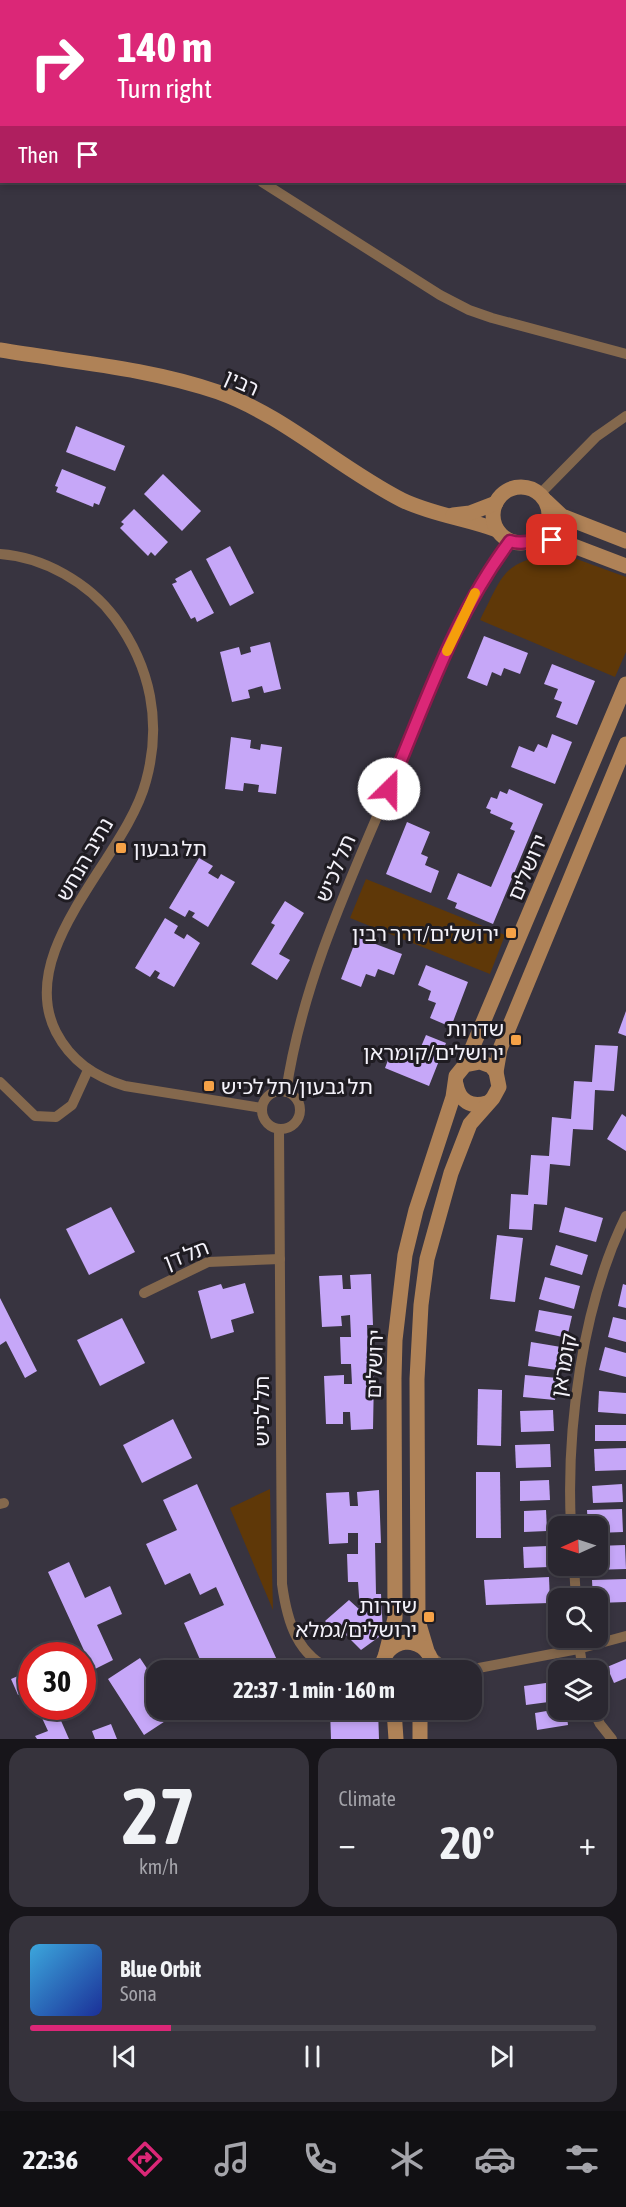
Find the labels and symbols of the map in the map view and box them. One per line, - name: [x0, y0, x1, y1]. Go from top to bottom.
- street label: רבין: [221, 364, 263, 400]
- pin: [526, 514, 577, 565]
- position arrow: [357, 757, 421, 821]
- street label: נתיב הנחש: [51, 813, 117, 905]
- street label: ירושלים: [502, 830, 552, 904]
- street label: תל לכיש: [310, 831, 360, 905]
- place label: תל גבעון: [133, 836, 207, 860]
- marker: תל גבעון: [114, 841, 128, 855]
- place label: ירושלים/דרך רבין: [352, 921, 499, 945]
- marker: ירושלים/דרך רבין: [504, 926, 518, 940]
- place label: שדרות ירושלים/קומראן: [363, 1016, 504, 1064]
- marker: שדרות ירושלים/קומראן: [509, 1033, 523, 1047]
- place label: תל גבעון/תל לכיש: [221, 1074, 373, 1098]
- marker: תל גבעון/תל לכיש: [202, 1079, 216, 1093]
- street label: תל דן: [160, 1234, 212, 1274]
- street label: ירושלים: [361, 1329, 387, 1399]
- street label: קומראן: [546, 1331, 580, 1399]
- street label: תל לכיש: [249, 1376, 273, 1446]
- north arrow: [548, 1516, 608, 1576]
- place label: שדרות ירושלים/גמלא: [295, 1593, 417, 1641]
- marker: שדרות ירושלים/גמלא: [422, 1610, 436, 1624]
- speed limit sign: 30: [18, 1642, 96, 1720]

